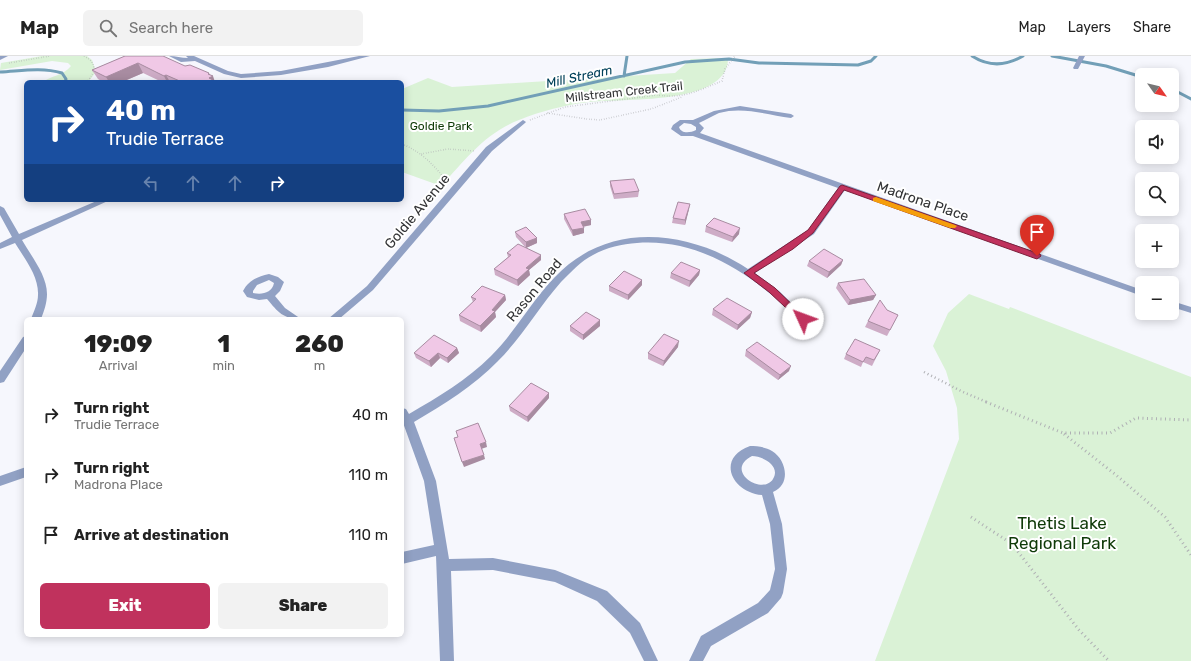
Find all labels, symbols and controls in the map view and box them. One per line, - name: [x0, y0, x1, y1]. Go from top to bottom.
- search box: [83, 10, 363, 46]
- text: Map: [20, 16, 59, 39]
- icon: search: [97, 17, 119, 39]
- text: Search here: [129, 19, 213, 37]
- text: Map: [1019, 19, 1046, 36]
- text: Layers: [1068, 19, 1111, 36]
- text: Share: [1133, 19, 1171, 36]
- water label: Mill Stream: [545, 62, 614, 91]
- north arrow: [1135, 68, 1179, 112]
- map controls: [1135, 68, 1179, 320]
- street label: Millstream Creek Trail: [565, 79, 683, 105]
- text: 40 m: [106, 94, 176, 127]
- icon: right: [40, 96, 92, 148]
- park label: Goldie Park: [410, 119, 473, 133]
- button: sound: [1135, 120, 1179, 164]
- text: Trudie Terrace: [106, 128, 224, 150]
- street label: Goldie Avenue: [381, 170, 454, 252]
- icon: left: [140, 172, 162, 194]
- icon: ahead: [182, 172, 204, 194]
- icon: ahead: [224, 172, 246, 194]
- icon: right: [266, 172, 288, 194]
- button: search: [1135, 172, 1179, 216]
- street label: Madrona Place: [875, 178, 971, 225]
- pin: [1020, 215, 1054, 256]
- icon: arrive: [1026, 221, 1048, 243]
- button: +: [1135, 224, 1179, 268]
- street label: Rason Road: [503, 255, 566, 325]
- button: −: [1135, 276, 1179, 320]
- position arrow: [782, 298, 824, 340]
- text: 19:09: [84, 330, 153, 358]
- text: 1: [217, 330, 230, 358]
- text: 260: [295, 330, 344, 358]
- text: Arrival: [99, 358, 138, 373]
- text: min: [212, 358, 235, 373]
- text: m: [314, 358, 325, 373]
- text: Turn right: [74, 399, 149, 417]
- icon: right: [40, 404, 62, 426]
- text: 40 m: [352, 406, 388, 424]
- text: Trudie Terrace: [74, 417, 159, 432]
- text: Turn right: [74, 459, 149, 477]
- icon: right: [40, 464, 62, 486]
- text: 110 m: [349, 466, 388, 484]
- text: Madrona Place: [74, 477, 163, 492]
- park label: Thetis Lake Regional Park: [1008, 513, 1116, 553]
- icon: arrive: [40, 524, 62, 546]
- text: Arrive at destination: [74, 526, 229, 544]
- text: 110 m: [349, 526, 388, 544]
- button: Exit: [40, 583, 210, 629]
- button: Share: [218, 583, 388, 629]

